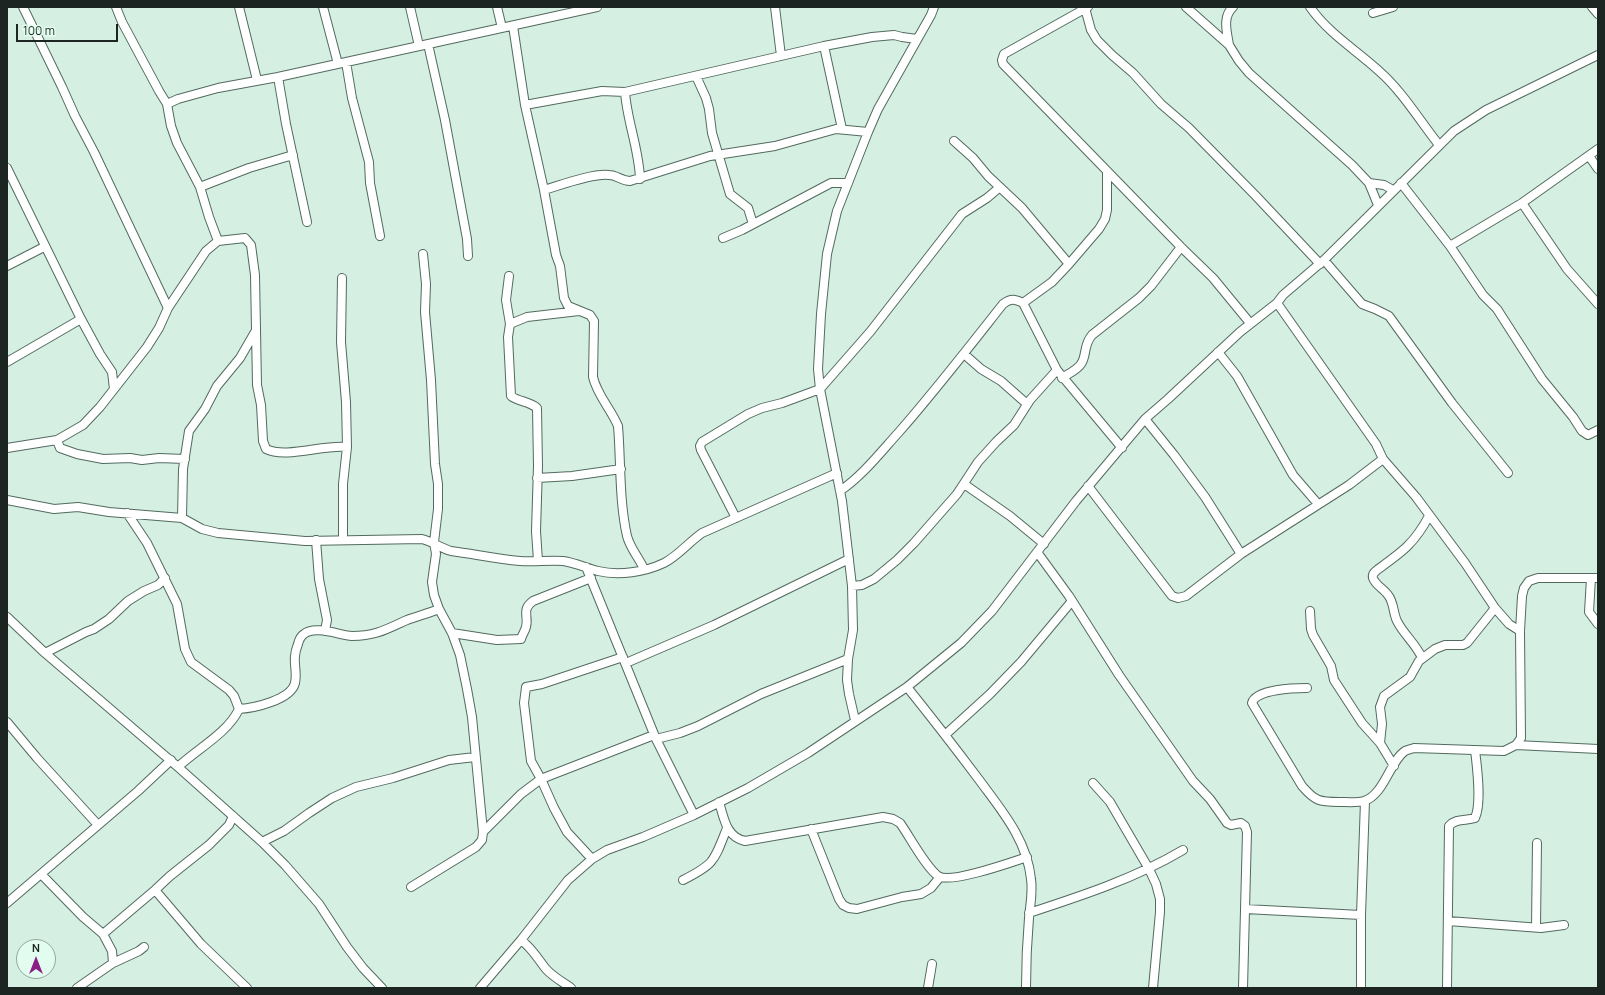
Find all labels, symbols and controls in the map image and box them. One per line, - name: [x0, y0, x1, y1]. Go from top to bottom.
- scale bar: [18, 16, 120, 42]
- text: 100 m: [23, 22, 55, 39]
- north arrow: [16, 939, 56, 979]
- text: N: [32, 940, 40, 955]

